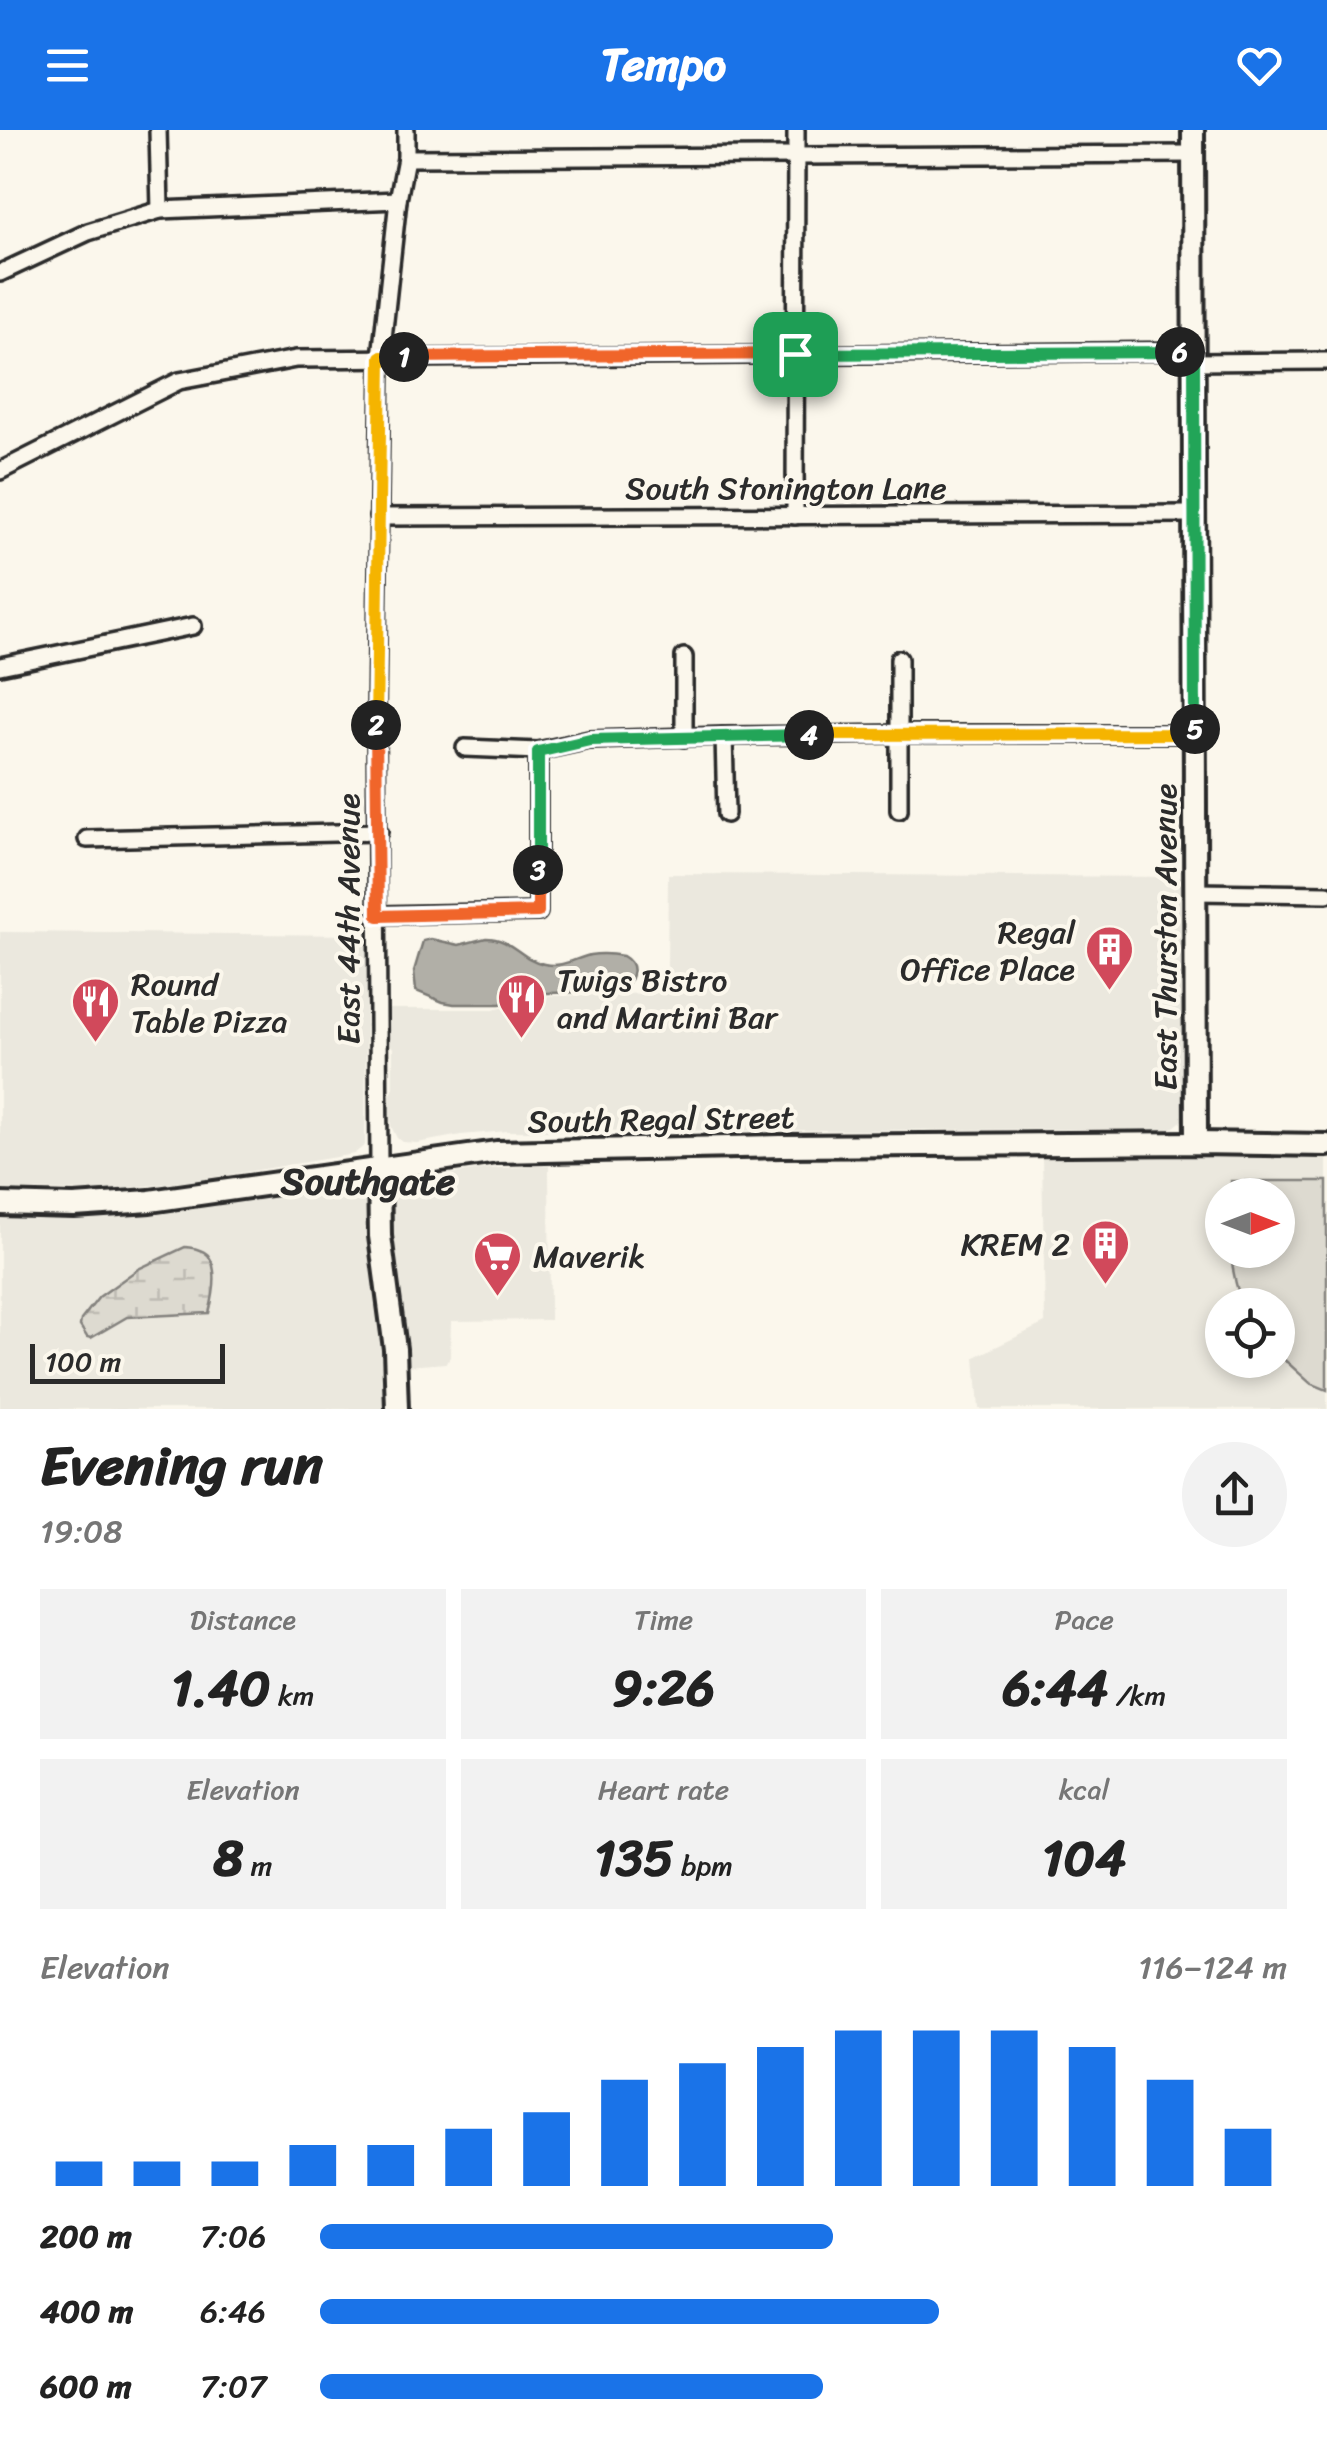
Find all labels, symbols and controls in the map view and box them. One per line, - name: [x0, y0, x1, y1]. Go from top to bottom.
- text: Tempo: [601, 25, 726, 105]
- icon: menu: [40, 38, 95, 93]
- icon: heart: [1232, 38, 1287, 93]
- pin: [753, 312, 838, 397]
- icon: arrive: [768, 327, 823, 382]
- pin: 6: [1155, 327, 1205, 377]
- text: 6: [1172, 327, 1188, 376]
- pin: 1: [379, 332, 429, 382]
- text: 1: [398, 332, 410, 381]
- street label: South Stonington Lane: [625, 460, 947, 517]
- pin: 2: [351, 700, 401, 750]
- text: 2: [368, 700, 384, 749]
- pin: 5: [1170, 704, 1220, 754]
- text: 5: [1186, 704, 1204, 753]
- pin: 4: [784, 710, 834, 760]
- text: 4: [800, 710, 818, 759]
- street label: East Thurston Avenue: [1137, 784, 1194, 1090]
- street label: East 44th Avenue: [320, 793, 377, 1045]
- pin: 3: [513, 845, 563, 895]
- text: 3: [530, 845, 546, 894]
- place label: Regal Office Place: [900, 904, 1076, 998]
- building icon: Regal Office Place: [1084, 924, 1136, 992]
- place label: Twigs Bistro and Martini Bar: [557, 952, 779, 1046]
- place label: Round Table Pizza: [131, 956, 288, 1050]
- restaurant icon: Twigs Bistro and Martini Bar: [496, 972, 548, 1040]
- restaurant icon: Round Table Pizza: [70, 976, 122, 1044]
- street label: South Regal Street: [527, 1089, 795, 1150]
- district label: Southgate: [280, 1148, 456, 1215]
- north arrow: [1205, 1178, 1295, 1268]
- map controls: [1205, 1178, 1295, 1378]
- place label: KREM 2: [961, 1216, 1070, 1273]
- building icon: KREM 2: [1079, 1218, 1131, 1286]
- place label: Maverik: [533, 1228, 645, 1285]
- supermarket icon: Maverik: [472, 1230, 524, 1298]
- button: locate: [1205, 1288, 1295, 1378]
- text: 100 m: [45, 1337, 121, 1386]
- scale bar: [30, 1339, 225, 1384]
- text: Evening run: [40, 1417, 323, 1514]
- button: share: [1182, 1442, 1287, 1547]
- text: 19:08: [40, 1503, 123, 1560]
- text: Distance: [190, 1595, 296, 1644]
- text: Time: [634, 1595, 693, 1644]
- text: Pace: [1054, 1595, 1114, 1644]
- text: 1.40: [171, 1644, 271, 1733]
- text: 9:26: [612, 1644, 715, 1733]
- text: 6:44: [1002, 1644, 1108, 1733]
- text: km: [271, 1671, 314, 1720]
- text: /km: [1108, 1671, 1166, 1720]
- text: Elevation: [186, 1765, 299, 1814]
- text: Heart rate: [598, 1765, 729, 1814]
- text: kcal: [1059, 1765, 1110, 1814]
- text: 8: [213, 1814, 244, 1903]
- text: 135: [594, 1814, 674, 1903]
- text: 104: [1042, 1814, 1126, 1903]
- text: m: [244, 1841, 272, 1890]
- text: bpm: [674, 1841, 733, 1890]
- text: Elevation: [40, 1939, 170, 1996]
- text: 116–124 m: [1138, 1939, 1287, 1996]
- text: 200 m: [40, 2208, 132, 2265]
- text: 7:06: [200, 2208, 266, 2265]
- text: 400 m: [40, 2283, 133, 2340]
- text: 6:46: [200, 2283, 266, 2340]
- text: 600 m: [40, 2358, 132, 2415]
- text: 7:07: [200, 2358, 266, 2415]

